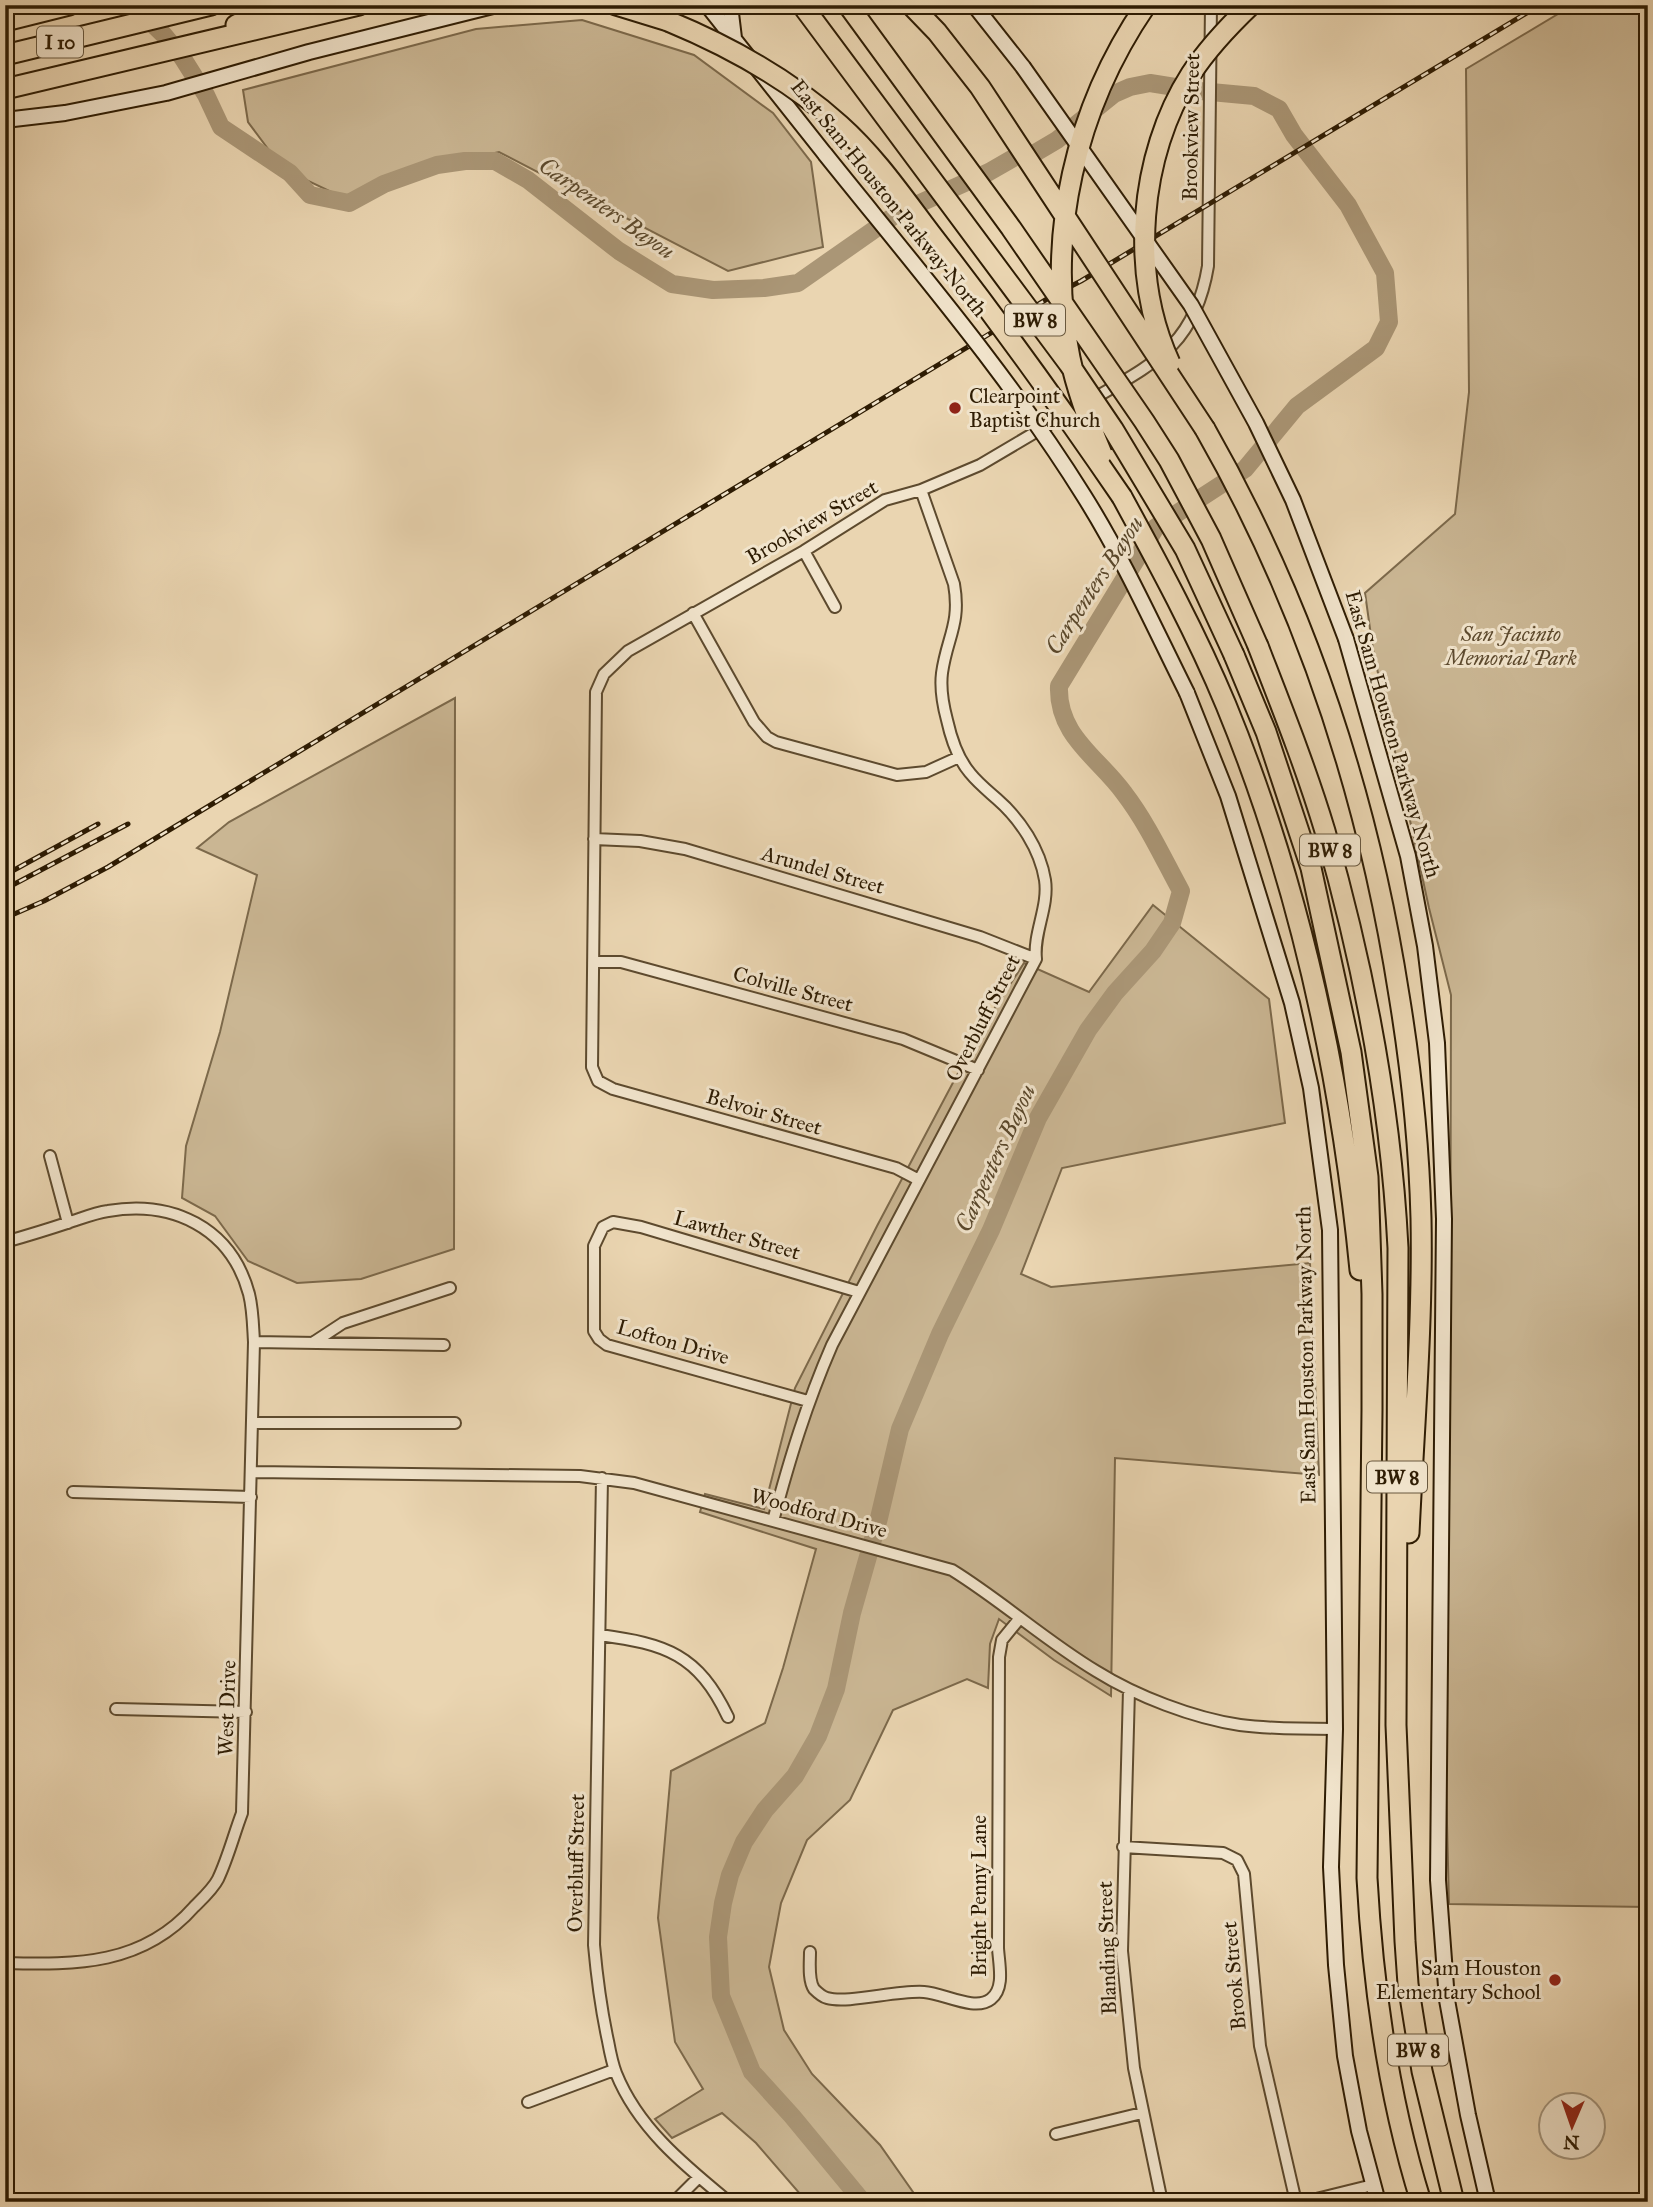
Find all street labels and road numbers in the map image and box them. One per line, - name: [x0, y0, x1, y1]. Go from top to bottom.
- road number: I 10: [37, 26, 83, 58]
- street label: Brookview Street: [1177, 52, 1205, 201]
- street label: East Sam Houston Parkway North: [785, 74, 993, 322]
- road number: BW 8: [1005, 304, 1065, 336]
- street label: Brookview Street: [742, 474, 883, 570]
- street label: East Sam Houston Parkway North: [1339, 587, 1447, 881]
- road number: BW 8: [1300, 834, 1360, 866]
- street label: Arundel Street: [758, 840, 888, 900]
- street label: Overbluff Street: [940, 950, 1026, 1086]
- street label: Colville Street: [730, 961, 856, 1018]
- street label: Belvoir Street: [703, 1083, 825, 1141]
- street label: Lawther Street: [671, 1205, 804, 1266]
- street label: East Sam Houston Parkway North: [1290, 1206, 1322, 1504]
- street label: Lofton Drive: [614, 1314, 733, 1371]
- road number: BW 8: [1367, 1462, 1427, 1492]
- street label: Woodford Drive: [748, 1482, 890, 1544]
- street label: West Drive: [212, 1659, 242, 1756]
- street label: Overbluff Street: [562, 1793, 590, 1932]
- street label: Bright Penny Lane: [966, 1815, 992, 1977]
- street label: Blanding Street: [1092, 1880, 1122, 2015]
- street label: Brook Street: [1216, 1920, 1252, 2032]
- road number: BW 8: [1388, 2034, 1448, 2066]

